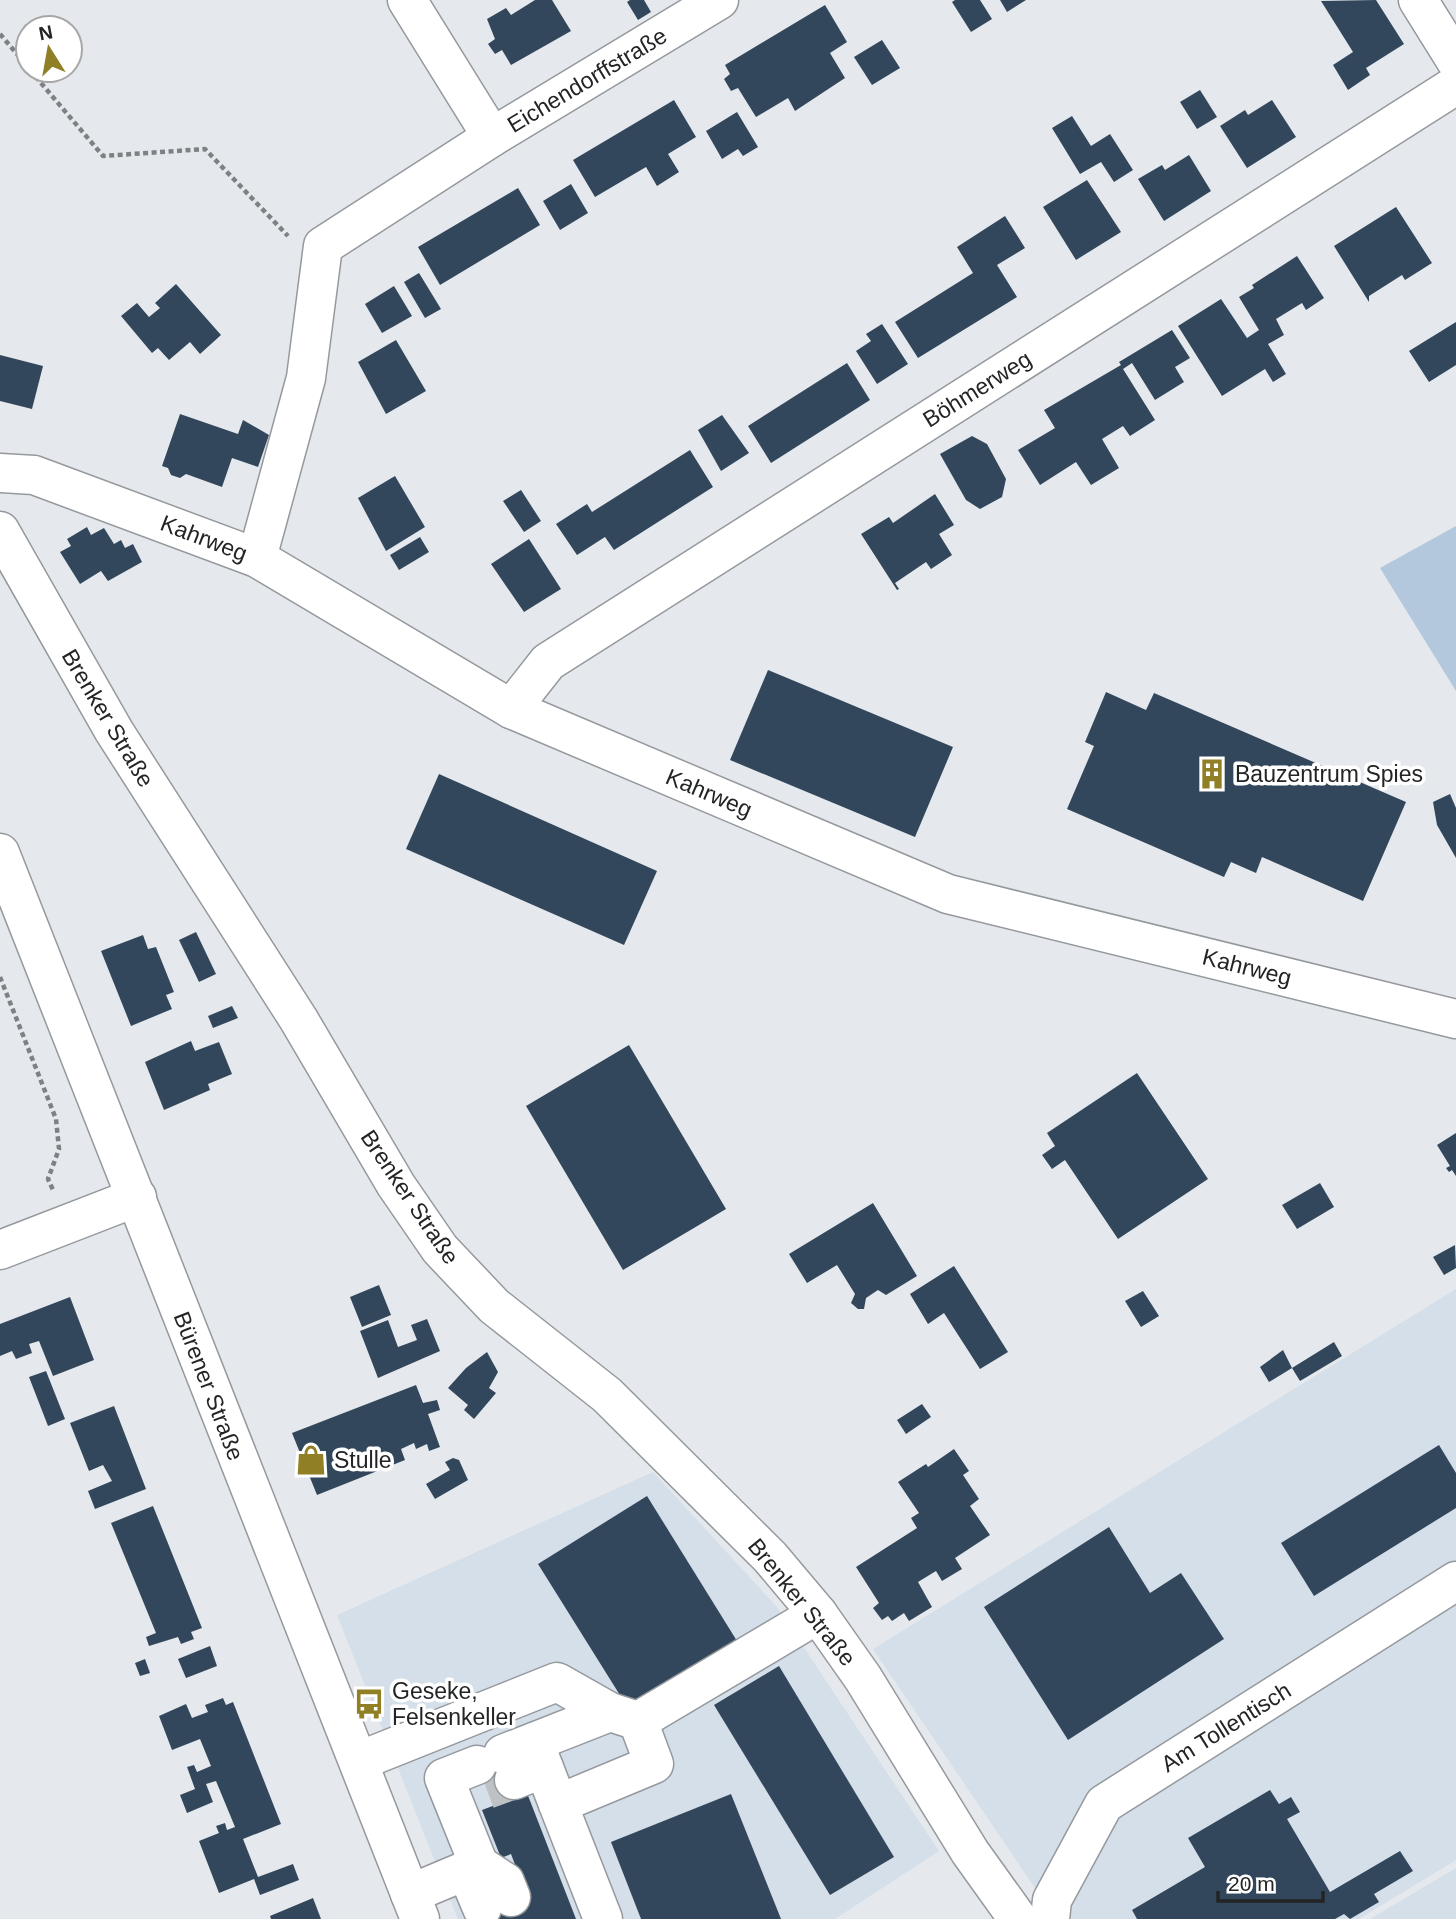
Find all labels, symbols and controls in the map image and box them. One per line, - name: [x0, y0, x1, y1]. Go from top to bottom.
- north arrow: [14, 14, 84, 84]
- text: N: [37, 21, 55, 44]
- street label: Eichendorffstraße: [503, 22, 671, 138]
- street label: Böhmerweg: [918, 345, 1036, 433]
- street label: Kahrweg: [157, 510, 251, 566]
- street label: Brenker Straße: [57, 644, 159, 792]
- building icon: Bauzentrum Spies: [1195, 757, 1229, 791]
- place label: Bauzentrum Spies: [1235, 761, 1423, 787]
- street label: Kahrweg: [662, 763, 756, 823]
- street label: Kahrweg: [1200, 943, 1294, 991]
- street label: Brenker Straße: [356, 1125, 464, 1269]
- street label: Bürener Straße: [169, 1308, 249, 1464]
- shop icon: Stulle: [294, 1443, 328, 1477]
- place label: Stulle: [334, 1447, 392, 1473]
- street label: Brenker Straße: [743, 1533, 861, 1671]
- street label: Am Tollentisch: [1156, 1677, 1296, 1777]
- place label: Geseke, Felsenkeller: [392, 1678, 516, 1730]
- bus stop icon: Geseke, Felsenkeller: [352, 1687, 386, 1721]
- scale bar: [1218, 1860, 1323, 1904]
- text: 20 m: [1228, 1872, 1275, 1895]

